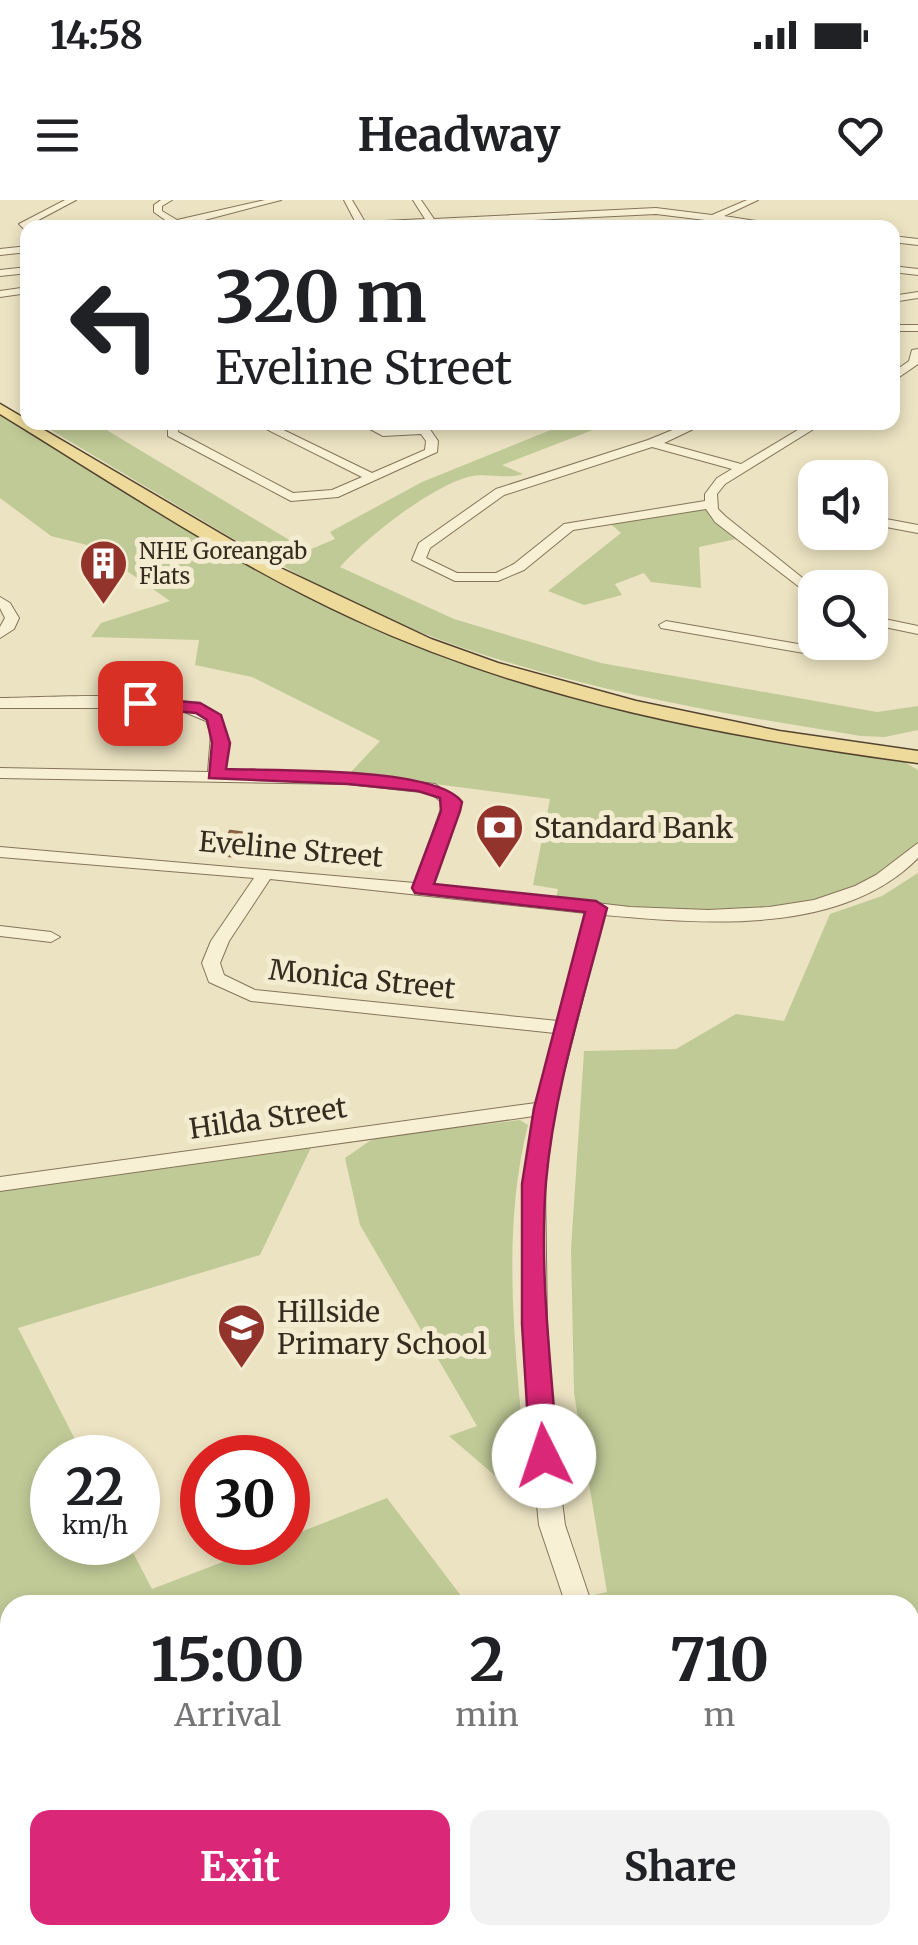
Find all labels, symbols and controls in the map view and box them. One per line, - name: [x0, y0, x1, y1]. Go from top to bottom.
- text: 14:58: [50, 12, 143, 59]
- text: Headway: [358, 107, 560, 163]
- icon: menu: [30, 108, 85, 163]
- icon: heart: [833, 108, 888, 163]
- text: 320 m: [215, 253, 427, 341]
- icon: left: [50, 260, 180, 390]
- text: Eveline Street: [215, 340, 512, 396]
- map controls: [798, 460, 888, 660]
- button: sound: [798, 460, 888, 550]
- place label: NHE Goreangab Flats: [139, 537, 307, 590]
- building icon: NHE Goreangab Flats: [78, 538, 130, 606]
- button: search: [798, 570, 888, 660]
- pin: [98, 661, 183, 746]
- icon: arrive: [113, 676, 168, 731]
- bank icon: Standard Bank: [473, 802, 525, 870]
- place label: Standard Bank: [534, 810, 733, 846]
- street label: Eveline Street: [197, 823, 385, 875]
- street label: Monica Street: [267, 951, 457, 1007]
- street label: Hilda Street: [187, 1089, 349, 1147]
- place label: Hillside Primary School: [277, 1294, 487, 1362]
- school or university icon: Hillside Primary School: [216, 1302, 268, 1370]
- position arrow: [492, 1404, 596, 1508]
- speed limit sign: 30: [180, 1435, 310, 1565]
- text: 22: [66, 1456, 124, 1519]
- text: km/h: [62, 1509, 128, 1541]
- text: 15:00: [151, 1622, 305, 1697]
- text: 2: [469, 1622, 505, 1697]
- text: 710: [669, 1622, 769, 1697]
- text: Arrival: [174, 1695, 281, 1735]
- text: min: [455, 1695, 519, 1735]
- text: m: [703, 1695, 735, 1735]
- button: Exit: [30, 1810, 450, 1925]
- button: Share: [470, 1810, 890, 1925]

